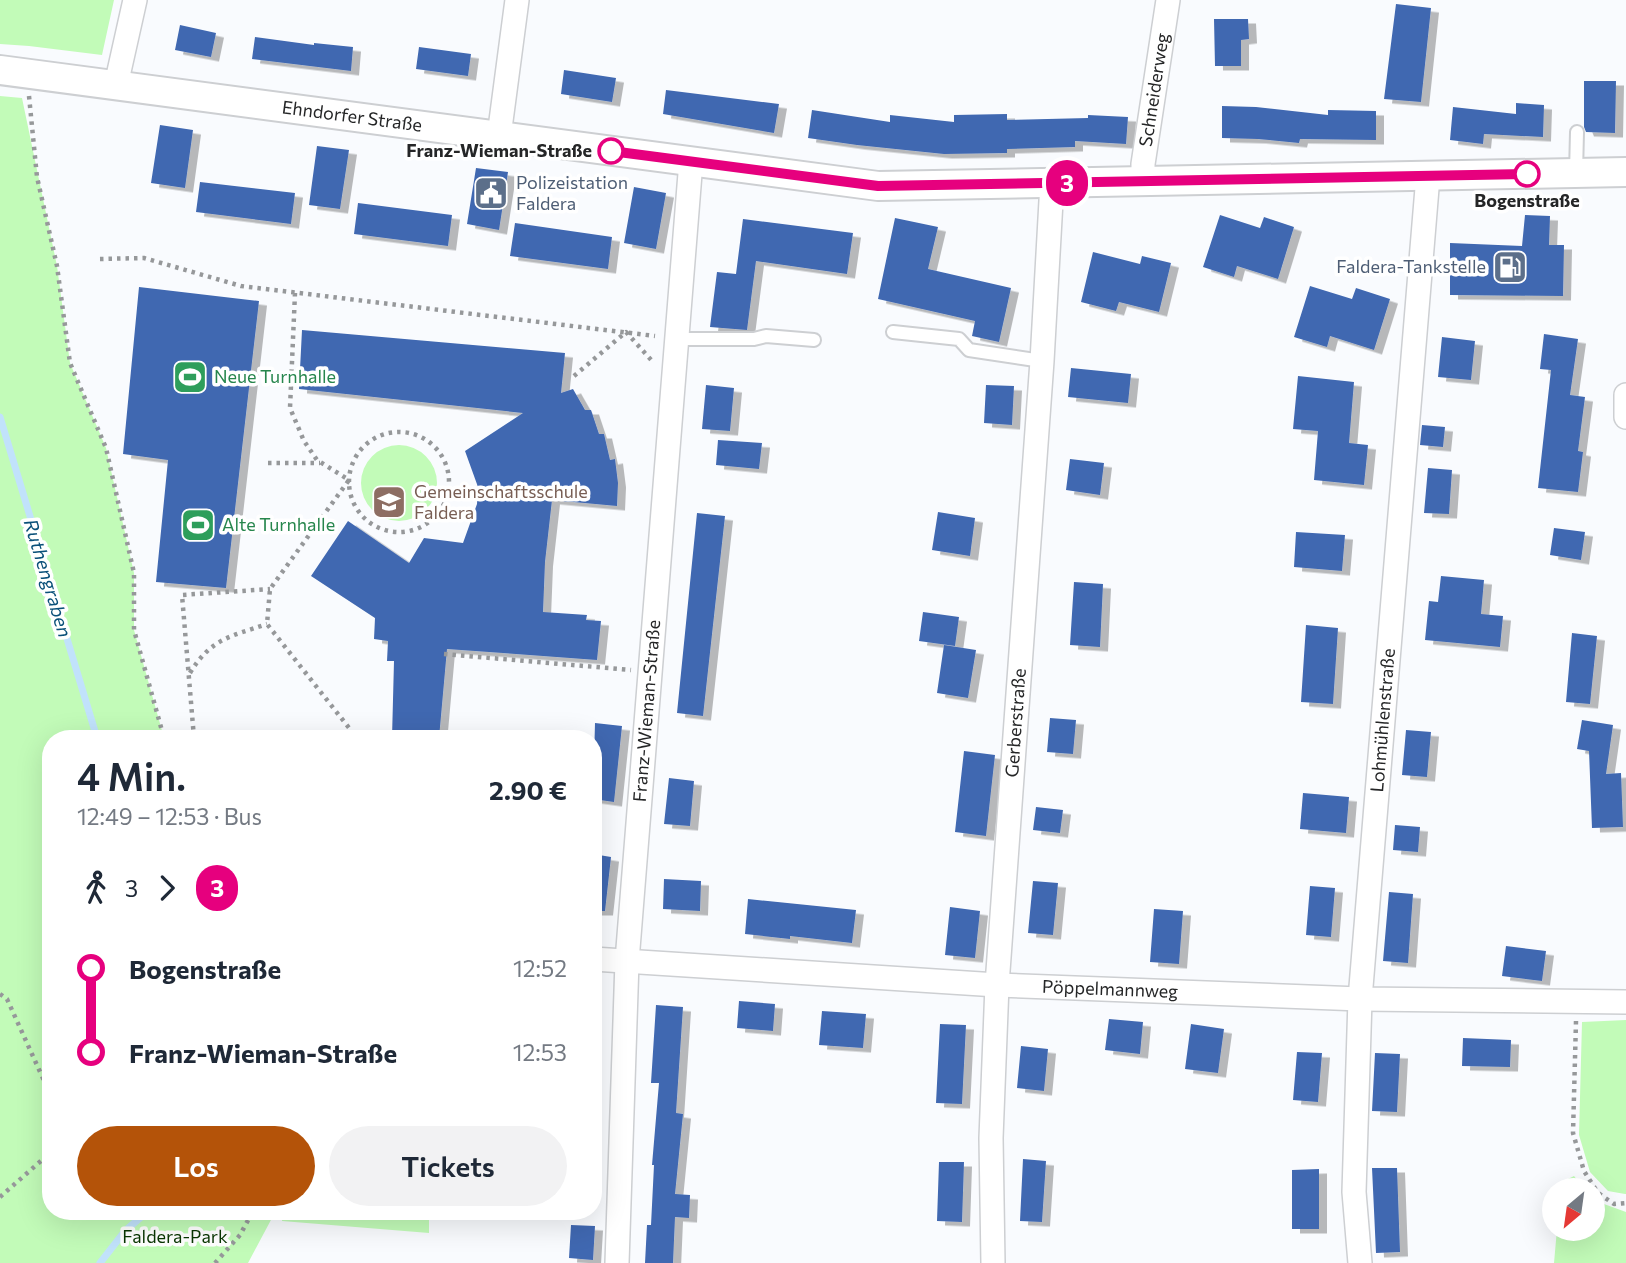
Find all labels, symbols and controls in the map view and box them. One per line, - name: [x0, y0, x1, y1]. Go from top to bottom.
- street label: Schneiderweg: [1134, 31, 1173, 148]
- street label: Ehndorfer Straße: [281, 95, 423, 136]
- marker: Franz-Wieman-Straße: [598, 138, 624, 164]
- place label: Franz-Wieman-Straße: [406, 139, 592, 161]
- line badge: 3: [1044, 160, 1090, 206]
- marker: Bogenstraße: [1514, 161, 1540, 187]
- text: 3: [1060, 168, 1074, 197]
- place label: Polizeistation Faldera: [516, 171, 628, 214]
- public building icon: Polizeistation Faldera: [472, 174, 510, 212]
- place label: Bogenstraße: [1474, 189, 1580, 211]
- fuel station icon: Faldera-Tankstelle: [1491, 248, 1529, 286]
- place label: Faldera-Tankstelle: [1336, 255, 1486, 277]
- sports icon: Neue Turnhalle: [171, 358, 209, 396]
- place label: Neue Turnhalle: [214, 365, 336, 387]
- place label: Gemeinschaftsschule Faldera: [414, 480, 588, 523]
- school or university icon: Gemeinschaftsschule Faldera: [370, 483, 408, 521]
- sports icon: Alte Turnhalle: [179, 506, 217, 544]
- place label: Alte Turnhalle: [222, 513, 335, 535]
- water label: Ruthengraben: [20, 516, 77, 640]
- street label: Franz-Wieman-Straße: [628, 619, 664, 803]
- street label: Lohmühlenstraße: [1365, 647, 1399, 793]
- street label: Gerberstraße: [1000, 667, 1030, 778]
- text: 4 Min.: [77, 752, 186, 799]
- text: 2.90 €: [489, 774, 567, 805]
- text: 12:49 – 12:53 · Bus: [77, 802, 262, 830]
- icon: walk: [77, 869, 115, 907]
- icon: forward: [148, 869, 186, 907]
- text: 3: [210, 873, 224, 902]
- text: 3: [125, 874, 138, 902]
- text: Bogenstraße: [129, 953, 281, 984]
- text: 12:52: [513, 954, 567, 982]
- street label: Pöppelmannweg: [1042, 975, 1179, 1002]
- text: Franz-Wieman-Straße: [129, 1037, 397, 1068]
- text: 12:53: [513, 1038, 567, 1066]
- button: Los: [77, 1126, 315, 1206]
- button: Tickets: [329, 1126, 567, 1206]
- north arrow: [1542, 1178, 1605, 1241]
- map controls: [1542, 1178, 1605, 1241]
- park label: Faldera-Park: [122, 1225, 228, 1247]

